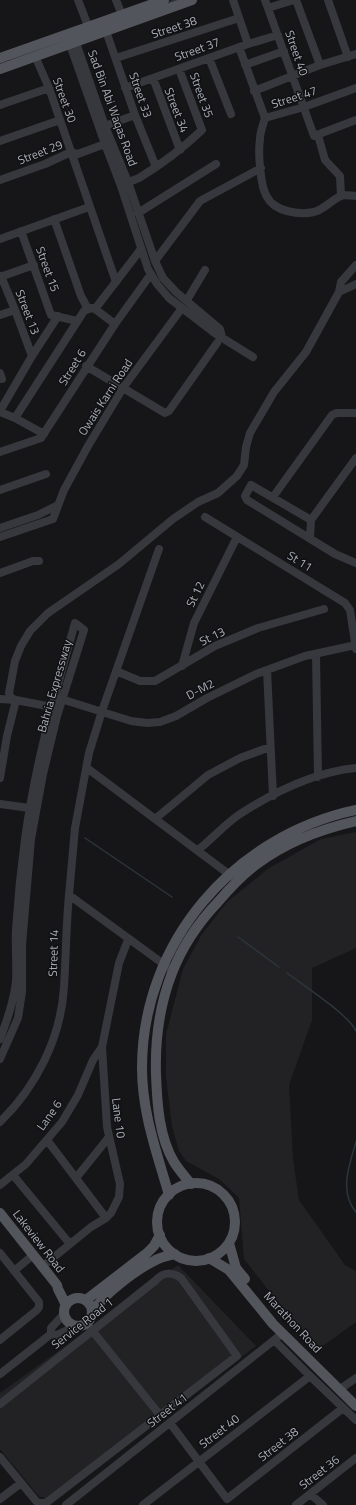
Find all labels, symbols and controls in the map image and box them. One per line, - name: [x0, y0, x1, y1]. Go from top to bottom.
- street label: Street 38: [149, 11, 200, 43]
- street label: Street 40: [280, 28, 314, 79]
- street label: Street 37: [172, 32, 222, 66]
- street label: Sad Bin Abi Waqas Road: [83, 47, 143, 169]
- street label: Street 33: [124, 70, 158, 120]
- street label: Street 35: [185, 70, 219, 121]
- street label: Street 30: [48, 75, 82, 126]
- street label: Street 47: [269, 81, 319, 113]
- street label: Street 34: [160, 85, 194, 136]
- street label: Street 29: [15, 135, 66, 169]
- street label: Street 15: [31, 244, 65, 295]
- street label: Street 13: [11, 287, 45, 337]
- street label: Street 6: [53, 345, 91, 389]
- street label: Owais Karni Road: [73, 355, 137, 439]
- street label: St 11: [284, 546, 316, 576]
- street label: St 12: [181, 578, 209, 610]
- street label: St 13: [196, 622, 228, 650]
- street label: Bahria Expressway: [32, 637, 76, 735]
- street label: D-M2: [182, 674, 218, 704]
- street label: Street 14: [43, 929, 63, 977]
- street label: Lane 6: [32, 1096, 67, 1134]
- street label: Lane 10: [107, 1097, 131, 1139]
- street label: Lakeview Road: [8, 1205, 70, 1277]
- street label: Marathon Road: [259, 1287, 327, 1357]
- street label: Service Road 1: [47, 1293, 117, 1353]
- street label: Street 41: [143, 1388, 191, 1432]
- street label: Street 40: [195, 1409, 244, 1453]
- street label: Street 38: [254, 1422, 303, 1466]
- street label: Street 36: [295, 1450, 344, 1494]

